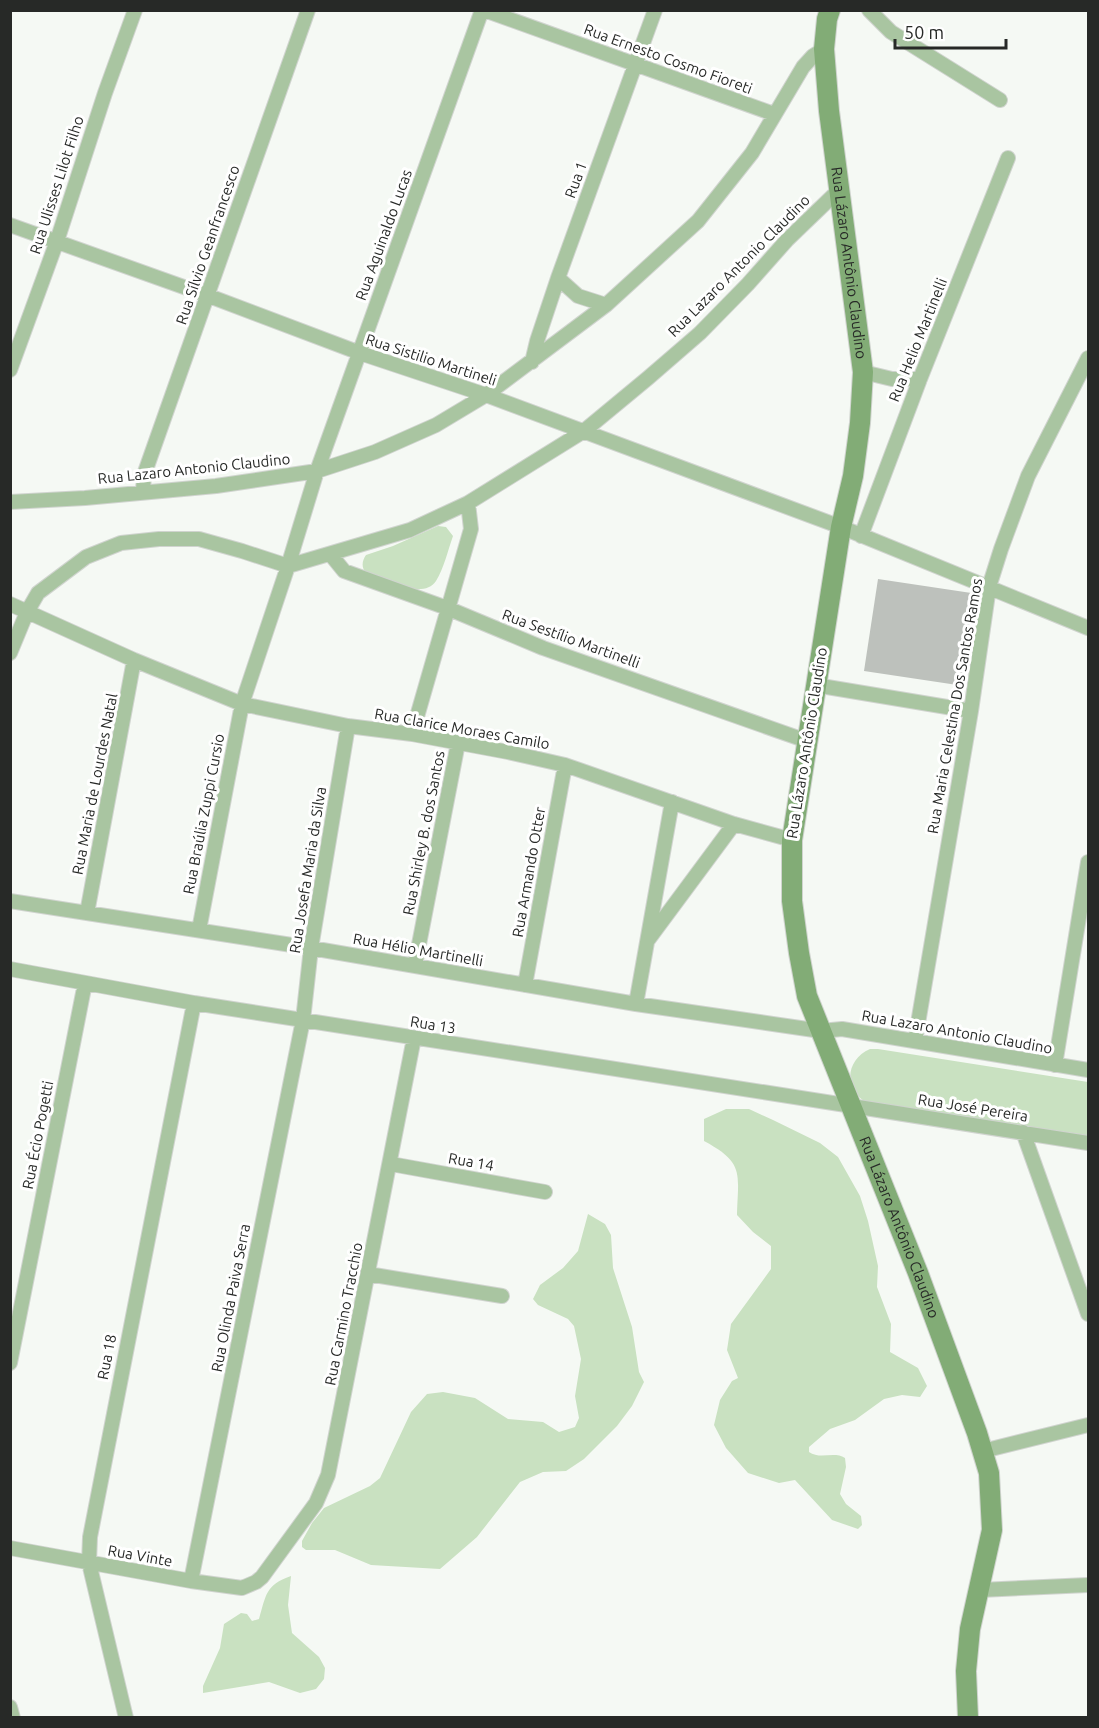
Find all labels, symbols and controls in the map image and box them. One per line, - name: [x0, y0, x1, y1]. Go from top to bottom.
- scale bar: [895, 12, 1006, 50]
- street label: Rua Ernesto Cosmo Fioreti: [582, 20, 755, 97]
- text: 50 m: [904, 22, 944, 42]
- street label: Rua Ulisses Lilot Filho: [26, 114, 87, 256]
- street label: Rua 1: [561, 159, 590, 200]
- street label: Rua Sílvio Geanfrancesco: [172, 163, 243, 327]
- street label: Rua Lázaro Antônio Claudino: [828, 166, 870, 360]
- street label: Rua Aguinaldo Lucas: [352, 167, 415, 303]
- street label: Rua Lazaro Antonio Claudino: [664, 191, 813, 340]
- street label: Rua Helio Martinelli: [885, 275, 950, 404]
- street label: Rua Sistilio Martineli: [363, 330, 499, 389]
- street label: Rua Lazaro Antonio Claudino: [97, 450, 291, 487]
- street label: Rua Maria Celestina Dos Santos Ramos: [924, 577, 985, 835]
- street label: Rua Sestílio Martinelli: [500, 606, 642, 671]
- street label: Rua Lázaro Antônio Claudino: [783, 646, 830, 840]
- street label: Rua Maria de Lourdes Natal: [69, 692, 120, 876]
- street label: Rua Clarice Moraes Camilo: [373, 705, 551, 752]
- street label: Rua Braúlia Zuppi Cursio: [180, 732, 227, 896]
- street label: Rua Shirley B. dos Santos: [399, 749, 448, 917]
- street label: Rua Josefa Maria da Silva: [286, 785, 329, 954]
- street label: Rua Armando Otter: [509, 805, 548, 938]
- street label: Rua Hélio Martinelli: [352, 930, 485, 969]
- street label: Rua Lazaro Antonio Claudino: [860, 1006, 1054, 1057]
- street label: Rua 13: [409, 1013, 457, 1036]
- street label: Rua Écio Pogetti: [19, 1079, 56, 1191]
- street label: Rua José Pereira: [917, 1090, 1029, 1125]
- street label: Rua Lázaro Antônio Claudino: [856, 1134, 943, 1320]
- street label: Rua 14: [447, 1149, 495, 1174]
- street label: Rua Olinda Paiva Serra: [208, 1222, 253, 1373]
- street label: Rua Carmino Tracchio: [321, 1241, 366, 1387]
- street label: Rua 18: [94, 1333, 119, 1381]
- street label: Rua Vinte: [106, 1541, 174, 1570]

